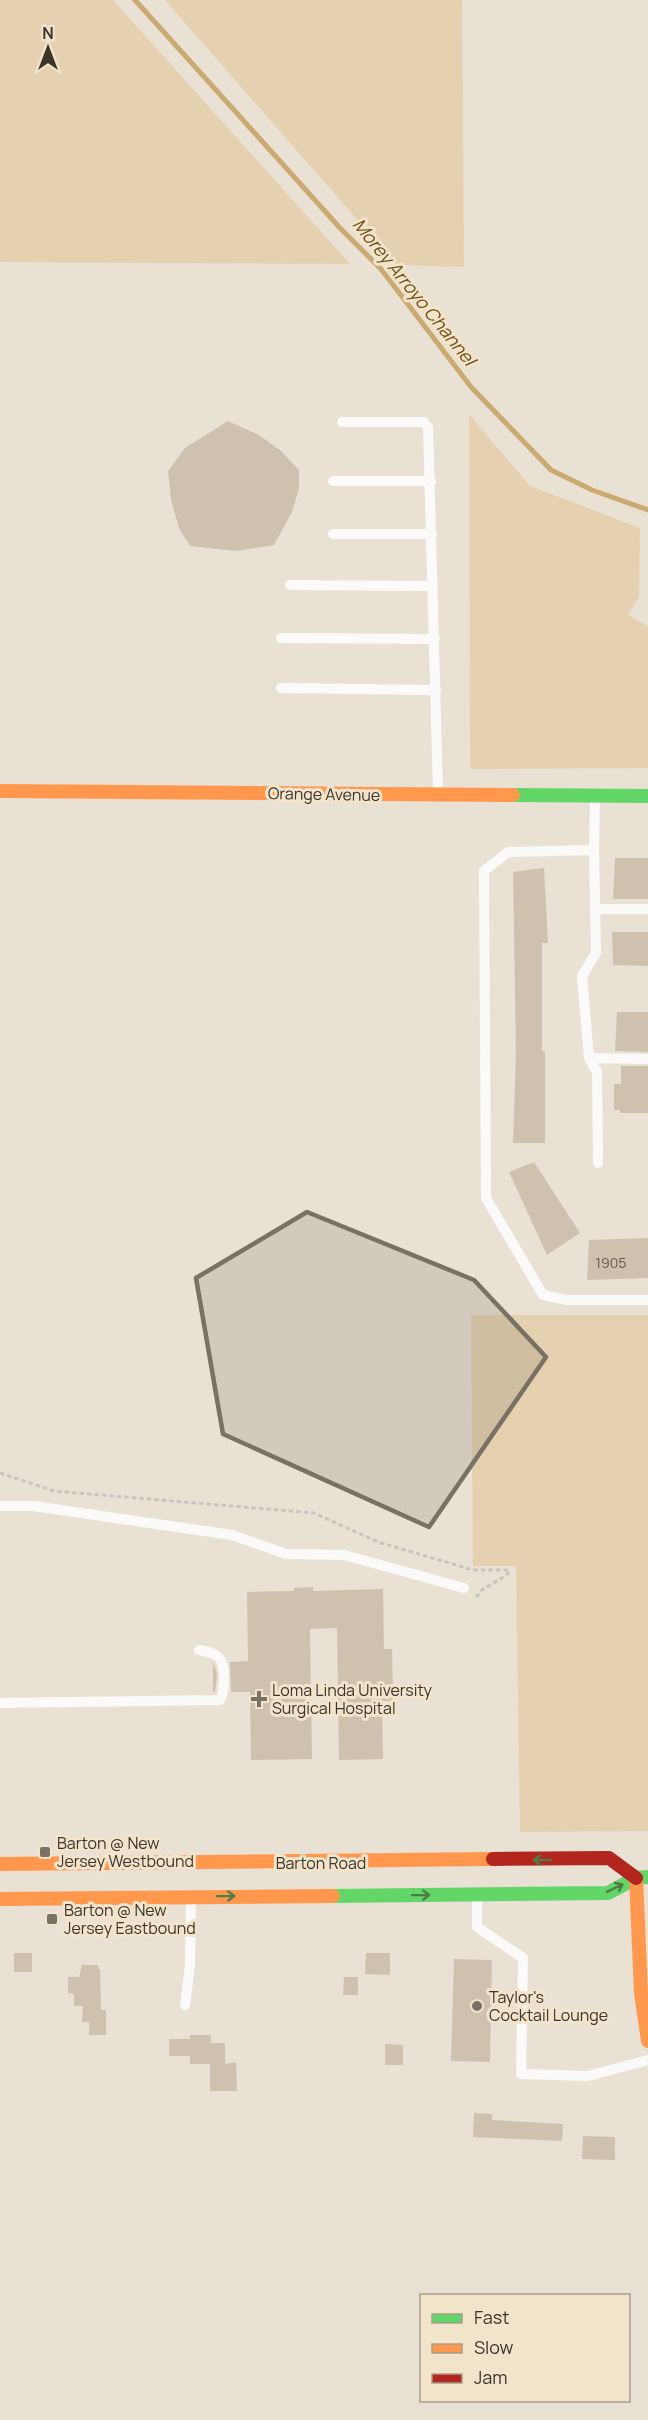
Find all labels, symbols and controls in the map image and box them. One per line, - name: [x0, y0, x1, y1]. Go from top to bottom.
- north arrow: [18, 18, 78, 78]
- text: N: [42, 22, 54, 44]
- water label: Morey Arroyo Channel: [348, 213, 483, 372]
- street label: Orange Avenue: [268, 782, 380, 806]
- house number: 1905: [596, 1253, 626, 1272]
- place label: Loma Linda University Surgical Hospital: [272, 1679, 433, 1719]
- marker: Loma Linda University Surgical Hospital: [250, 1690, 268, 1708]
- place label: Barton @ New Jersey Westbound: [57, 1832, 194, 1872]
- marker: Barton @ New Jersey Westbound: [38, 1845, 52, 1859]
- street label: Barton Road: [276, 1852, 366, 1874]
- one-way arrow: [532, 1854, 552, 1866]
- one-way arrow: [606, 1882, 624, 1894]
- one-way arrow: [411, 1889, 431, 1901]
- one-way arrow: [216, 1890, 236, 1902]
- place label: Barton @ New Jersey Eastbound: [64, 1899, 196, 1939]
- marker: Barton @ New Jersey Eastbound: [45, 1912, 59, 1926]
- place label: Taylor's Cocktail Lounge: [489, 1986, 608, 2026]
- marker: Taylor's Cocktail Lounge: [470, 1999, 484, 2013]
- legend: [420, 2294, 630, 2402]
- text: Fast: [474, 2305, 509, 2329]
- text: Slow: [474, 2335, 514, 2359]
- text: Jam: [474, 2365, 508, 2389]

